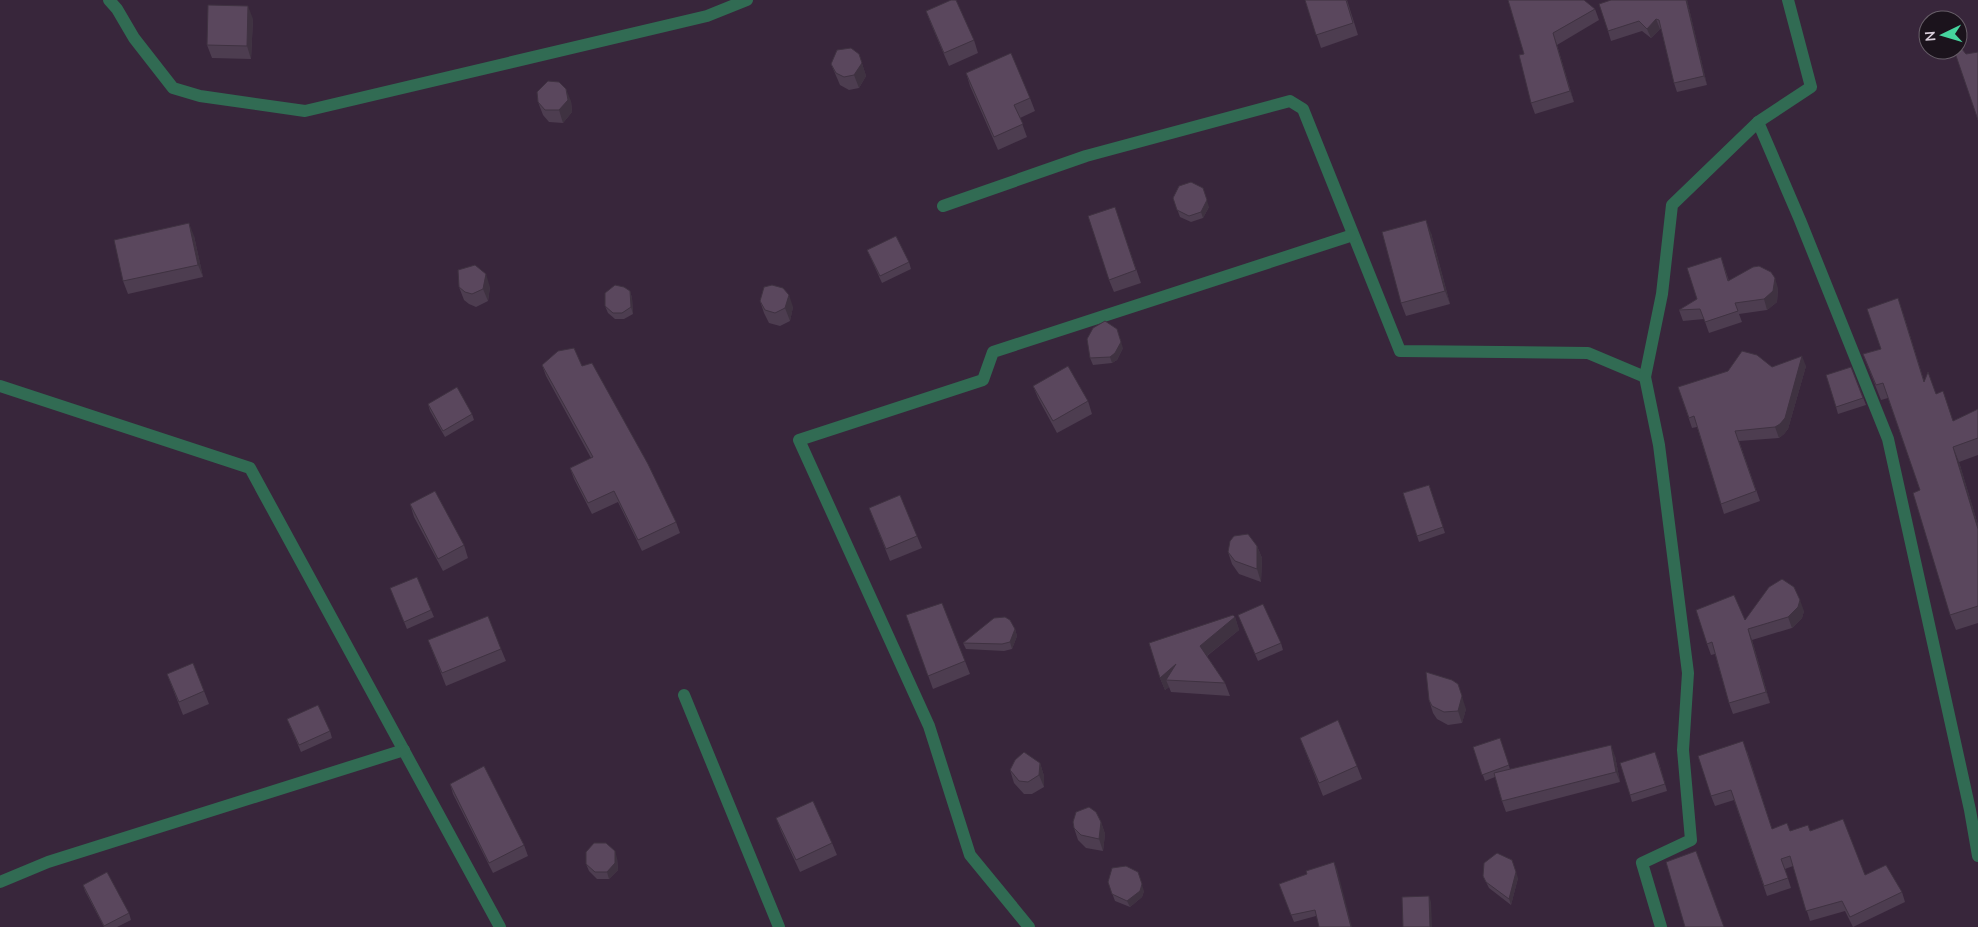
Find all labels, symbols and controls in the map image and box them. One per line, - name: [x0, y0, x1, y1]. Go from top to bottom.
- north arrow: [1918, 10, 1968, 60]
- text: N: [1921, 30, 1940, 42]

